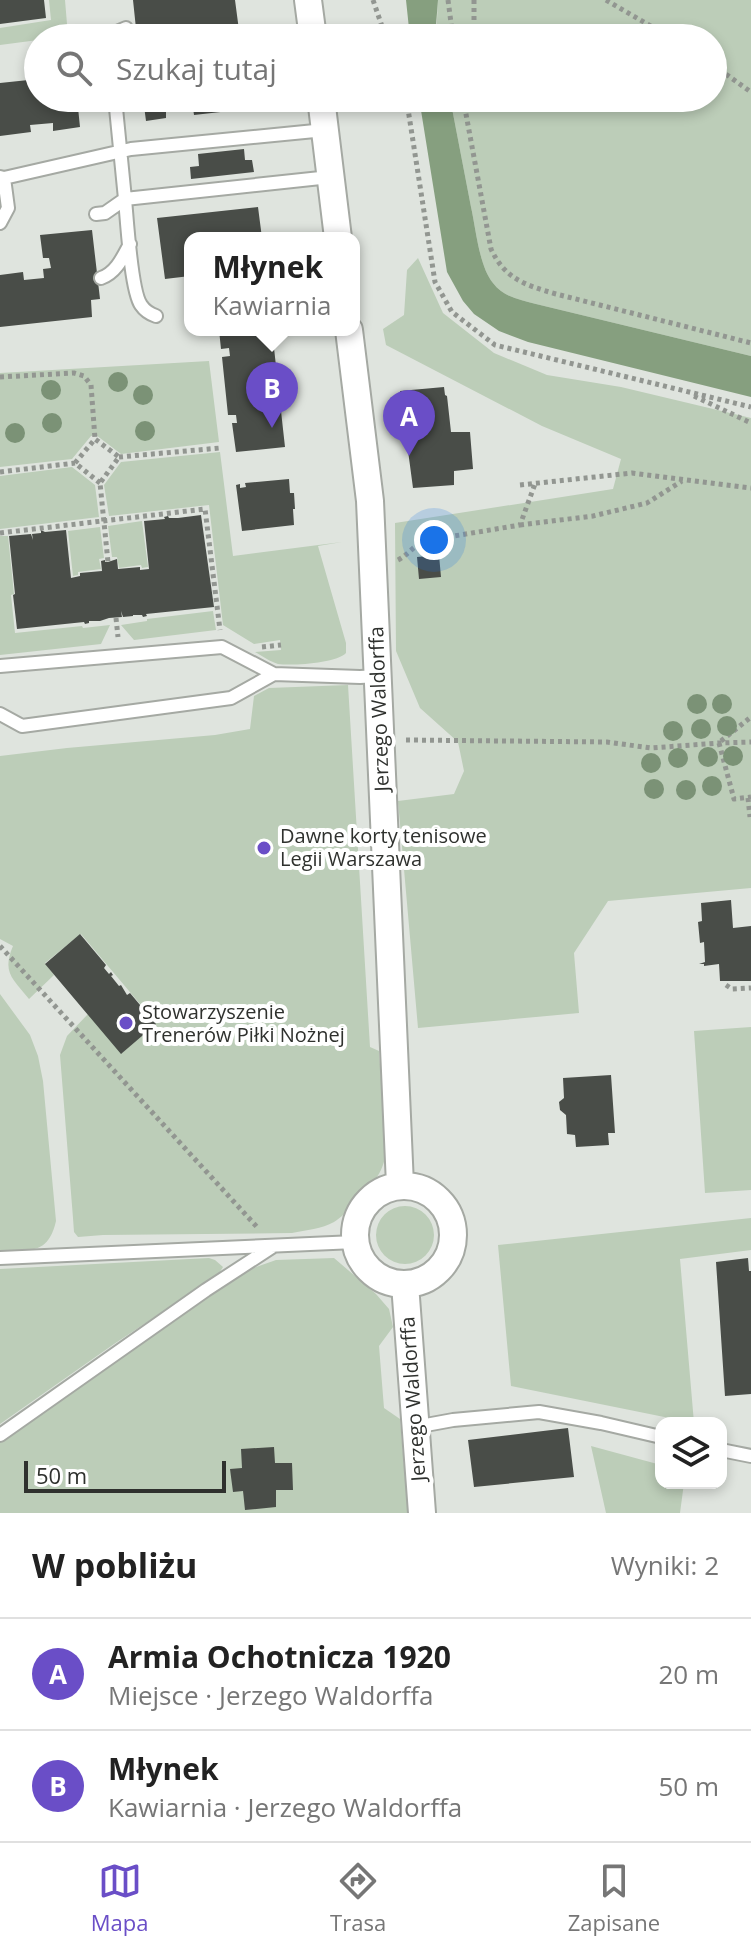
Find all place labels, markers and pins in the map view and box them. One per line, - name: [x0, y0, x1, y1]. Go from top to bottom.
- pin: B: [246, 362, 298, 428]
- pin: A: [383, 390, 435, 456]
- place label: Dawne korty tenisowe Legii Warszawa: [280, 822, 487, 872]
- marker: Dawne korty tenisowe Legii Warszawa: [255, 839, 273, 857]
- place label: Stowarzyszenie Trenerów Piłki Nożnej: [142, 998, 345, 1048]
- marker: Stowarzyszenie Trenerów Piłki Nożnej: [117, 1014, 135, 1032]

